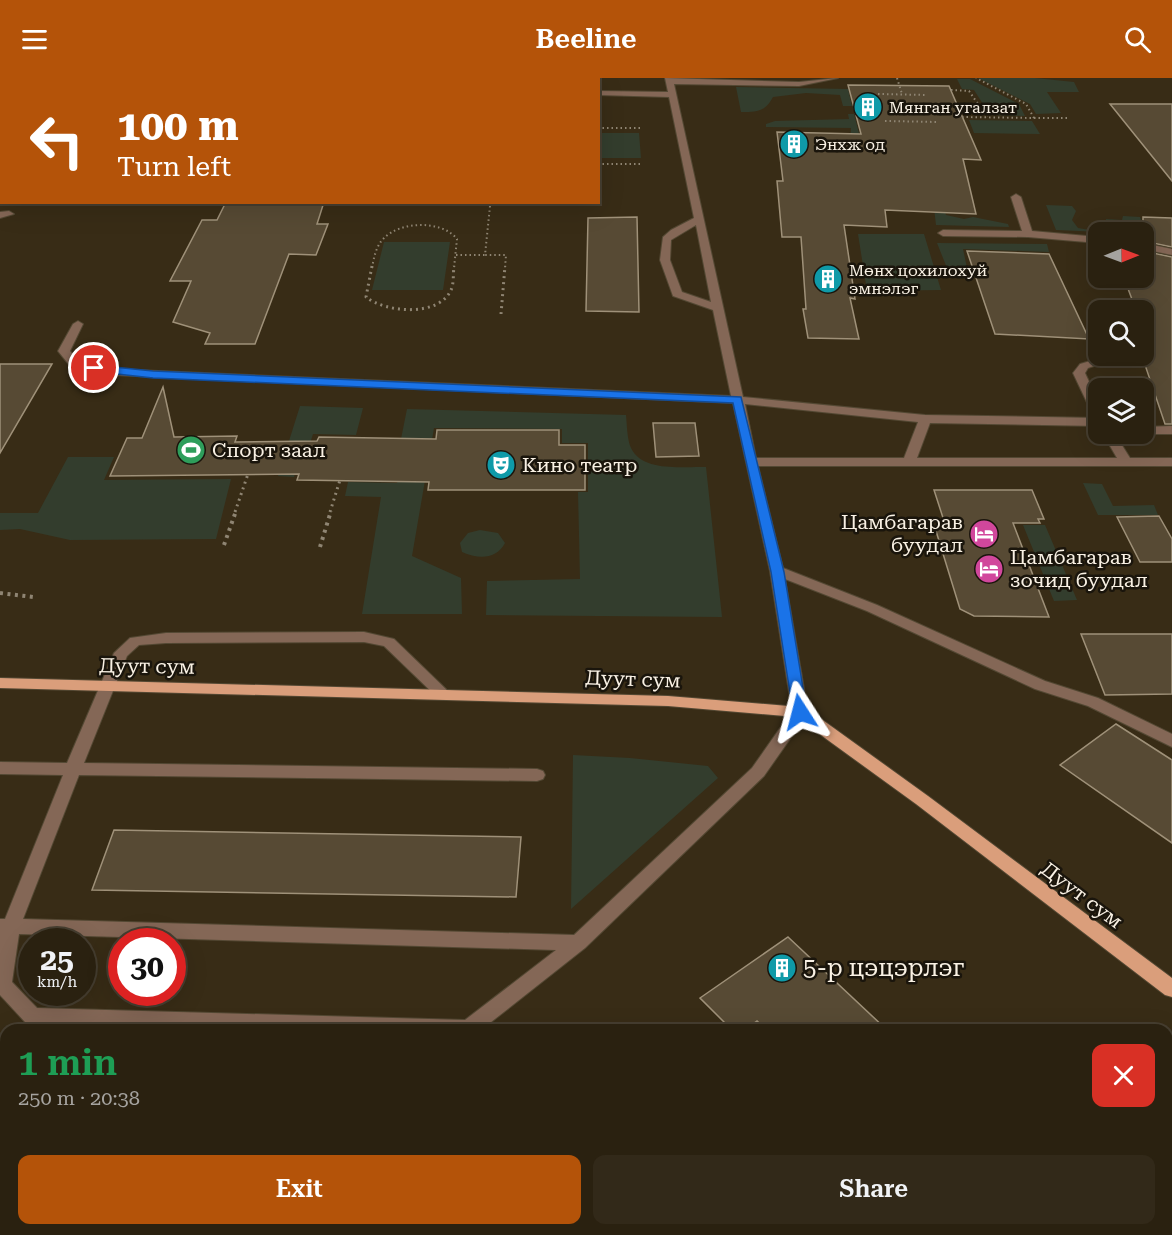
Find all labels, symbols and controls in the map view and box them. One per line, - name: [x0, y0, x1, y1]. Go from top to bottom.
- icon: menu: [18, 23, 51, 56]
- text: Beeline: [535, 23, 637, 55]
- icon: search: [1121, 23, 1154, 56]
- building icon: Мянган угалзат: [852, 91, 884, 123]
- place label: Мянган угалзат: [889, 98, 1017, 117]
- text: 100 m: [117, 101, 239, 150]
- icon: left: [18, 102, 96, 180]
- building icon: Энхж од: [778, 128, 810, 160]
- place label: Энхж од: [815, 135, 885, 154]
- text: Turn left: [117, 151, 231, 183]
- north arrow: [1088, 222, 1154, 288]
- map controls: [1088, 222, 1154, 444]
- place label: Мөнх цохилохуй эмнэлэг: [849, 261, 988, 298]
- building icon: Мөнх цохилохуй эмнэлэг: [812, 263, 844, 295]
- button: search: [1088, 300, 1154, 366]
- pin: [68, 342, 119, 393]
- icon: arrive: [77, 351, 110, 384]
- button: layers: [1088, 378, 1154, 444]
- sports icon: Спорт заал: [175, 434, 207, 466]
- place label: Спорт заал: [212, 438, 326, 462]
- theatre icon: Кино театр: [485, 449, 517, 481]
- place label: Кино театр: [522, 453, 637, 477]
- place label: Цамбагарав буудал: [841, 510, 963, 557]
- hotel icon: Цамбагарав буудал: [968, 518, 1000, 550]
- place label: Цамбагарав зочид буудал: [1010, 545, 1148, 592]
- hotel icon: Цамбагарав зочид буудал: [973, 553, 1005, 585]
- street label: Дуут сум: [99, 653, 195, 679]
- street label: Дуут сум: [585, 665, 681, 693]
- position arrow: [768, 680, 832, 744]
- street label: Дуут сум: [1037, 857, 1127, 933]
- speed limit sign: 30: [108, 928, 186, 1006]
- text: 25: [40, 942, 74, 977]
- building icon: 5-р цэцэрлэг: [766, 952, 798, 984]
- place label: 5-р цэцэрлэг: [803, 954, 965, 982]
- text: km/h: [37, 973, 77, 991]
- text: 1 min: [18, 1042, 117, 1084]
- button: close: [1092, 1044, 1155, 1107]
- text: 250 m · 20:38: [18, 1086, 140, 1110]
- button: Exit: [18, 1155, 581, 1224]
- button: Share: [593, 1155, 1155, 1224]

